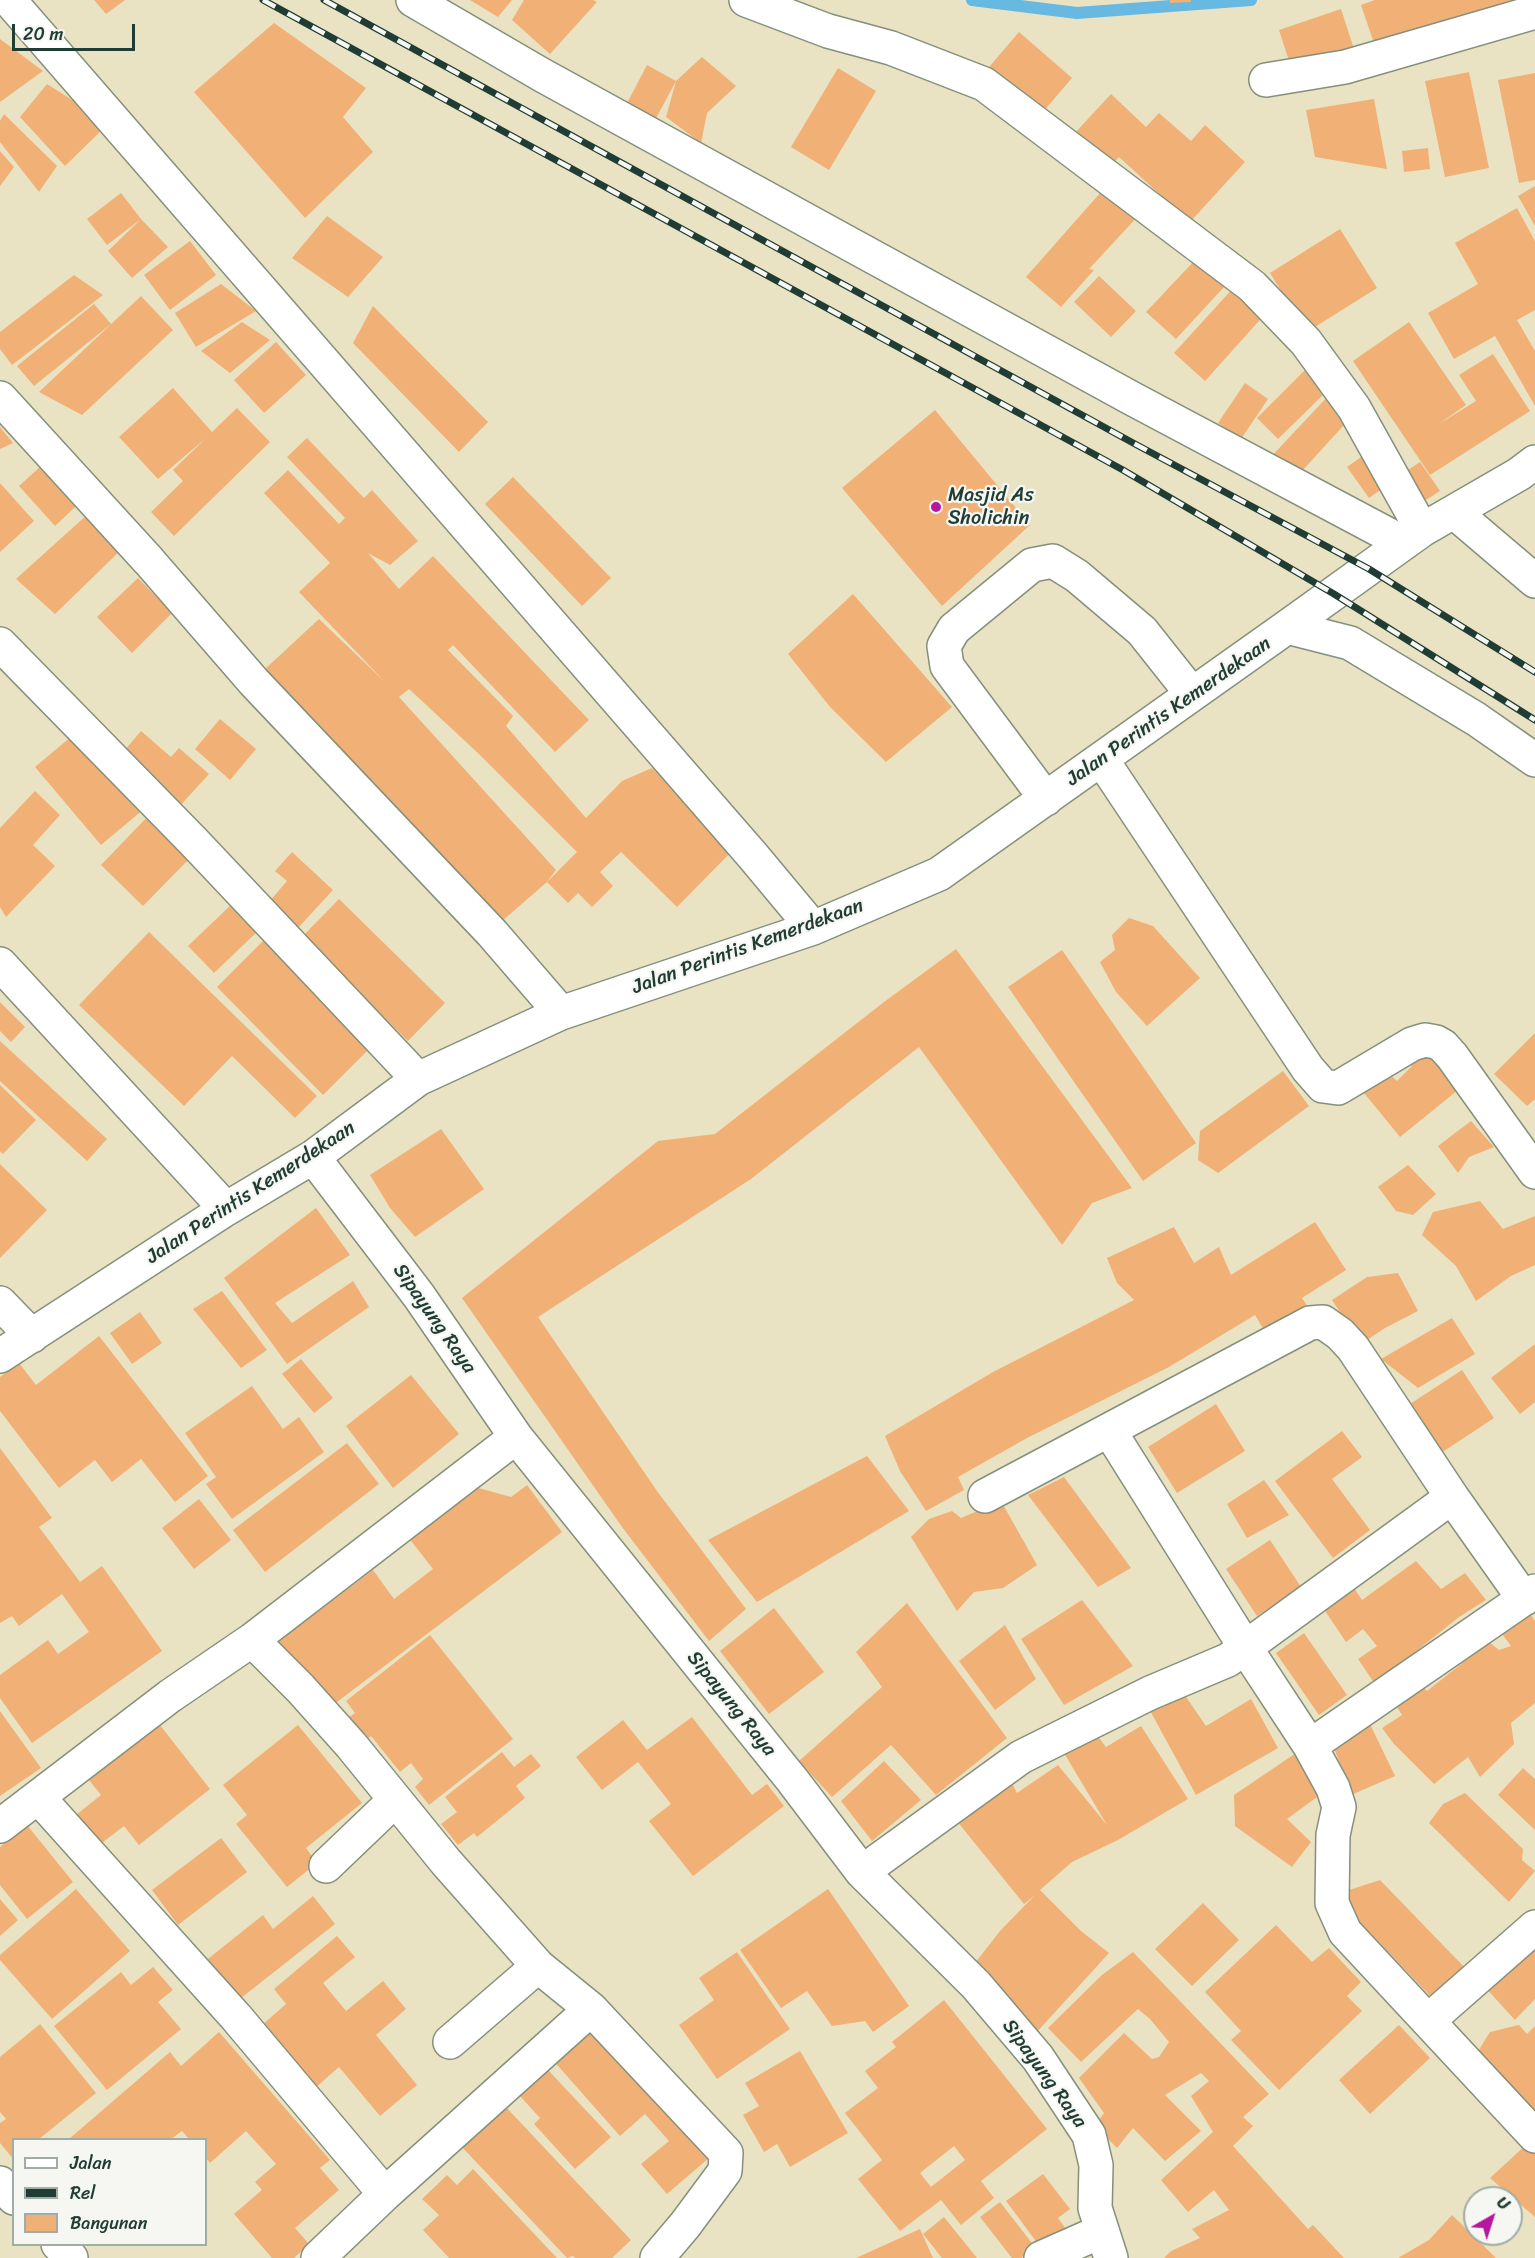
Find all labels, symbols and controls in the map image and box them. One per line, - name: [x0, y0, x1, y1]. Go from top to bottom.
- scale bar: [15, 12, 138, 50]
- text: 20 m: [23, 18, 63, 50]
- place label: Masjid As Sholichin: [948, 484, 1034, 531]
- marker: Masjid As Sholichin: [929, 500, 943, 514]
- street label: Jalan Perintis Kemerdekaan: [1062, 632, 1276, 792]
- street label: Jalan Perintis Kemerdekaan: [629, 894, 867, 1000]
- street label: Jalan Perintis Kemerdekaan: [142, 1116, 360, 1270]
- street label: Sipayung Raya: [387, 1259, 481, 1379]
- street label: Sipayung Raya: [681, 1647, 781, 1761]
- street label: Sipayung Raya: [997, 2015, 1091, 2133]
- legend: [12, 2138, 207, 2246]
- text: Jalan: [70, 2147, 111, 2179]
- text: Rel: [70, 2177, 95, 2209]
- north arrow: [1463, 2186, 1523, 2246]
- text: U: [1490, 2189, 1517, 2218]
- text: Bangunan: [70, 2207, 147, 2239]

